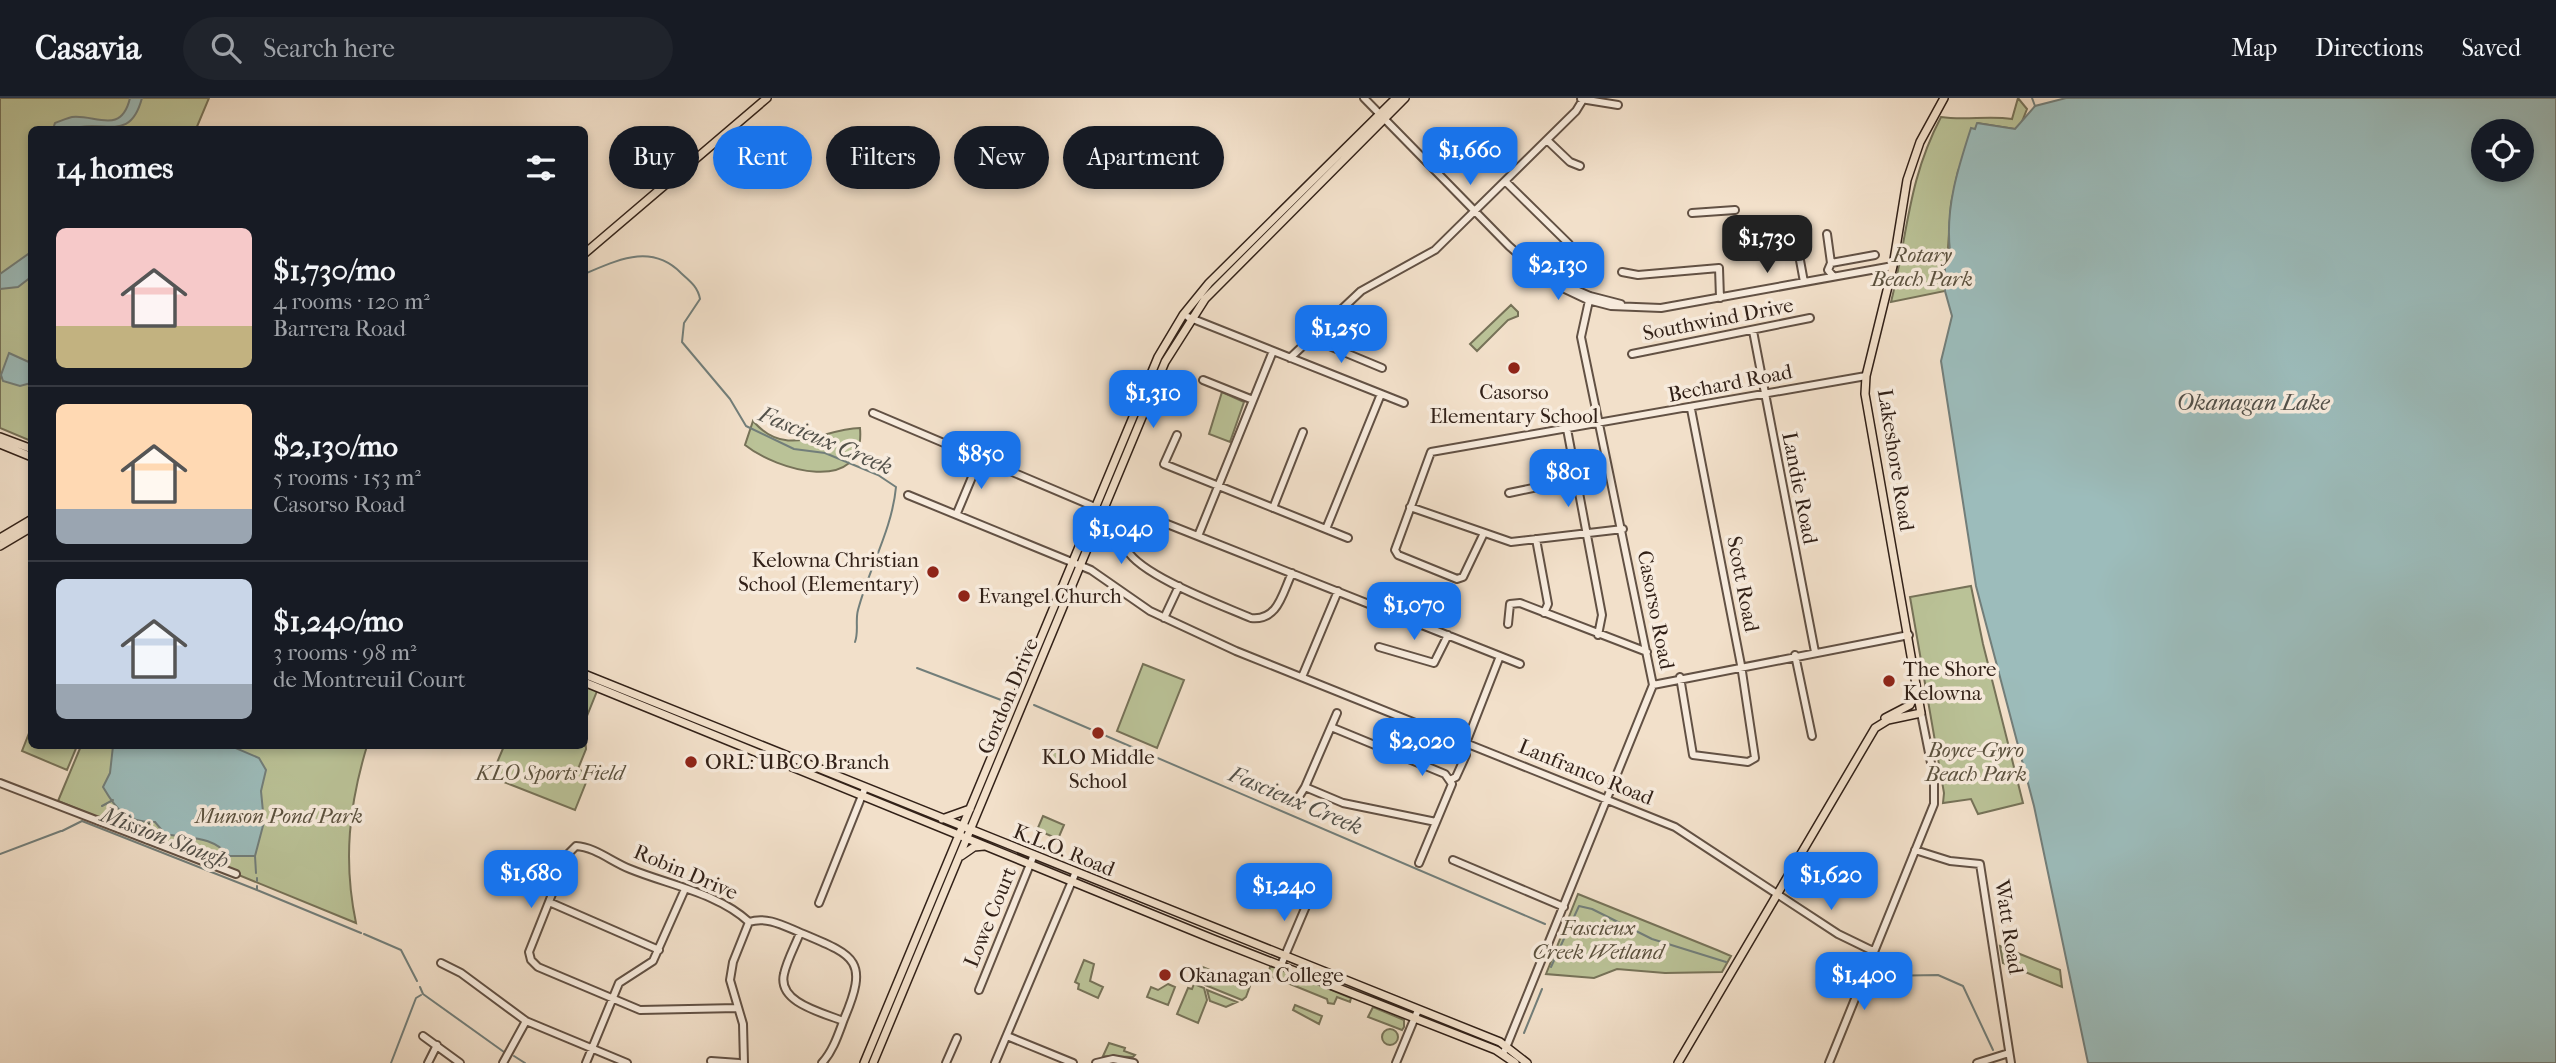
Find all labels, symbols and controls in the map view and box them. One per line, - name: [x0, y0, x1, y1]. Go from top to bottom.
- search box: [183, 17, 673, 80]
- text: Casavia: [35, 29, 141, 68]
- icon: search: [207, 29, 245, 67]
- text: Search here: [263, 33, 395, 64]
- text: Map: [2231, 34, 2277, 62]
- text: Directions: [2315, 34, 2423, 62]
- text: Saved: [2461, 34, 2521, 62]
- map controls: [2471, 119, 2534, 182]
- button: locate: [2471, 119, 2534, 182]
- chip: Buy: [609, 126, 699, 189]
- chip: Rent: [713, 126, 812, 189]
- chip: Filters: [826, 126, 940, 189]
- chip: New: [954, 126, 1049, 189]
- chip: Apartment: [1063, 126, 1224, 189]
- pin: $1,660: [1413, 127, 1527, 187]
- text: $1,660: [1438, 136, 1502, 163]
- icon: filters: [522, 149, 560, 187]
- text: 14 homes: [56, 151, 173, 186]
- pin: $1,730: [1710, 216, 1824, 275]
- text: $1,730: [1738, 224, 1796, 251]
- pin: $2,130: [1501, 242, 1615, 302]
- park label: Rotary Beach Park: [1870, 243, 1973, 291]
- text: $2,130: [1528, 251, 1588, 278]
- text: $1,730/mo: [273, 253, 395, 288]
- icon: home: [112, 256, 196, 340]
- text: 4 rooms · 120 m²: [273, 288, 430, 315]
- street label: Southwind Drive: [1641, 293, 1795, 345]
- pin: $1,250: [1284, 306, 1398, 365]
- text: $1,250: [1311, 314, 1371, 341]
- text: Barrera Road: [273, 315, 406, 342]
- street label: Bechard Road: [1666, 359, 1795, 407]
- marker: Casorso Elementary School: [1506, 360, 1522, 376]
- pin: $1,310: [1096, 370, 1210, 430]
- text: $1,310: [1125, 379, 1181, 406]
- place label: Casorso Elementary School: [1429, 380, 1599, 428]
- street label: Lakeshore Road: [1873, 387, 1919, 533]
- water label: Okanagan Lake: [2176, 389, 2330, 416]
- water label: Fascieux Creek: [754, 400, 897, 481]
- text: $2,130/mo: [273, 429, 398, 464]
- street label: Landie Road: [1777, 430, 1823, 547]
- icon: home: [112, 432, 196, 516]
- pin: $850: [940, 432, 1022, 491]
- text: $850: [958, 440, 1004, 467]
- pin: $801: [1527, 450, 1609, 509]
- text: $801: [1546, 458, 1590, 485]
- text: 5 rooms · 153 m²: [273, 464, 421, 491]
- text: Casorso Road: [273, 491, 405, 518]
- pin: $1,040: [1064, 506, 1178, 566]
- text: $1,040: [1089, 515, 1153, 542]
- street label: Scott Road: [1722, 534, 1764, 634]
- place label: Kelowna Christian School (Elementary): [738, 548, 919, 596]
- street label: Casorso Road: [1633, 548, 1679, 672]
- marker: Kelowna Christian School (Elementary): [925, 564, 941, 580]
- pin: $1,070: [1357, 582, 1471, 642]
- place label: Evangel Church: [978, 584, 1122, 608]
- marker: Evangel Church: [956, 588, 972, 604]
- text: $1,070: [1383, 591, 1445, 618]
- text: $1,240/mo: [273, 604, 403, 639]
- icon: home: [112, 607, 196, 691]
- street label: Gordon Drive: [973, 634, 1043, 758]
- text: 3 rooms · 98 m²: [273, 639, 417, 666]
- place label: The Shore Kelowna: [1903, 657, 1996, 705]
- text: de Montreuil Court: [273, 666, 466, 693]
- marker: The Shore Kelowna: [1881, 673, 1897, 689]
- pin: $2,020: [1365, 718, 1479, 778]
- marker: KLO Middle School: [1090, 725, 1106, 741]
- text: $2,020: [1389, 727, 1455, 754]
- street label: Lanfranco Road: [1515, 734, 1658, 810]
- park label: Boyce-Gyro Beach Park: [1924, 738, 2027, 786]
- place label: KLO Middle School: [1041, 745, 1155, 793]
- place label: ORL: UBCO Branch: [705, 750, 890, 774]
- marker: ORL: UBCO Branch: [683, 754, 699, 770]
- water label: Fascieux Creek: [1224, 760, 1367, 841]
- park label: KLO Sports Field: [474, 761, 627, 785]
- water label: Mission Slough: [95, 800, 233, 874]
- park label: Munson Pond Park: [193, 804, 363, 828]
- street label: K.L.O. Road: [1010, 819, 1119, 881]
- street label: Robin Drive: [630, 839, 742, 905]
- pin: $1,680: [474, 850, 588, 910]
- pin: $1,620: [1774, 852, 1888, 912]
- text: $1,680: [500, 859, 562, 886]
- text: $1,620: [1800, 861, 1862, 888]
- street label: Lowe Court: [959, 863, 1021, 971]
- pin: $1,240: [1227, 864, 1341, 923]
- text: $1,240: [1252, 872, 1316, 899]
- street label: Watt Road: [1990, 877, 2028, 976]
- park label: Fascieux Creek Wetland: [1532, 916, 1666, 964]
- pin: $1,400: [1807, 953, 1921, 1012]
- text: $1,400: [1831, 961, 1897, 988]
- place label: Okanagan College: [1179, 963, 1344, 987]
- marker: Okanagan College: [1157, 967, 1173, 983]

